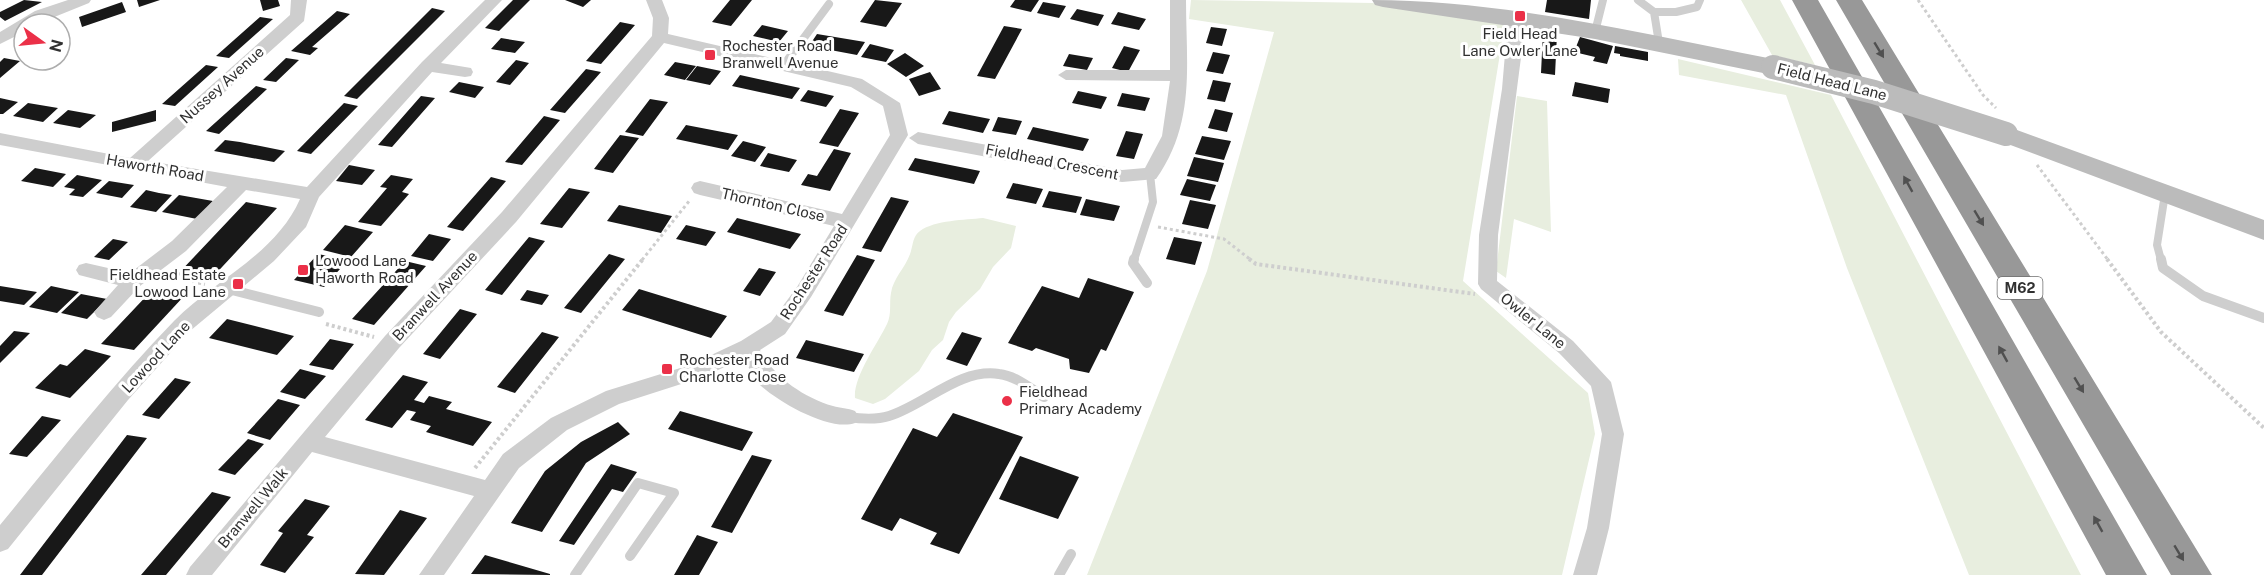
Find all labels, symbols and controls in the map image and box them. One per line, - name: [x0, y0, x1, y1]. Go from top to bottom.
- marker: Field Head Lane Owler Lane: [1513, 9, 1527, 23]
- north arrow: [12, 12, 72, 72]
- place label: Field Head Lane Owler Lane: [1462, 25, 1578, 59]
- text: N: [45, 37, 67, 54]
- place label: Rochester Road Branwell Avenue: [722, 37, 838, 71]
- one-way arrow: [1873, 42, 1884, 58]
- street label: Nussey Avenue: [176, 43, 267, 127]
- marker: Rochester Road Branwell Avenue: [703, 48, 717, 62]
- street label: Field Head Lane: [1776, 60, 1889, 103]
- street label: Fieldhead Crescent: [984, 140, 1120, 183]
- street label: Haworth Road: [105, 151, 205, 184]
- one-way arrow: [1903, 175, 1913, 192]
- street label: Thornton Close: [720, 184, 827, 225]
- one-way arrow: [1973, 210, 1984, 226]
- street label: Rochester Road: [776, 221, 851, 323]
- street label: Branwell Avenue: [389, 247, 481, 344]
- place label: Lowood Lane Haworth Road: [315, 252, 414, 286]
- marker: Lowood Lane Haworth Road: [296, 263, 310, 277]
- place label: Fieldhead Estate Lowood Lane: [109, 266, 226, 300]
- marker: Fieldhead Estate Lowood Lane: [231, 277, 245, 291]
- road number: M62: [1998, 277, 2042, 299]
- street label: Owler Lane: [1497, 289, 1569, 352]
- street label: Lowood Lane: [118, 317, 193, 396]
- one-way arrow: [1998, 345, 2008, 362]
- place label: Rochester Road Charlotte Close: [679, 351, 789, 385]
- marker: Rochester Road Charlotte Close: [660, 362, 674, 376]
- one-way arrow: [2073, 377, 2084, 393]
- place label: Fieldhead Primary Academy: [1019, 383, 1142, 417]
- marker: Fieldhead Primary Academy: [1000, 394, 1014, 408]
- street label: Branwell Walk: [214, 464, 291, 551]
- one-way arrow: [2093, 516, 2104, 532]
- one-way arrow: [2173, 545, 2184, 561]

